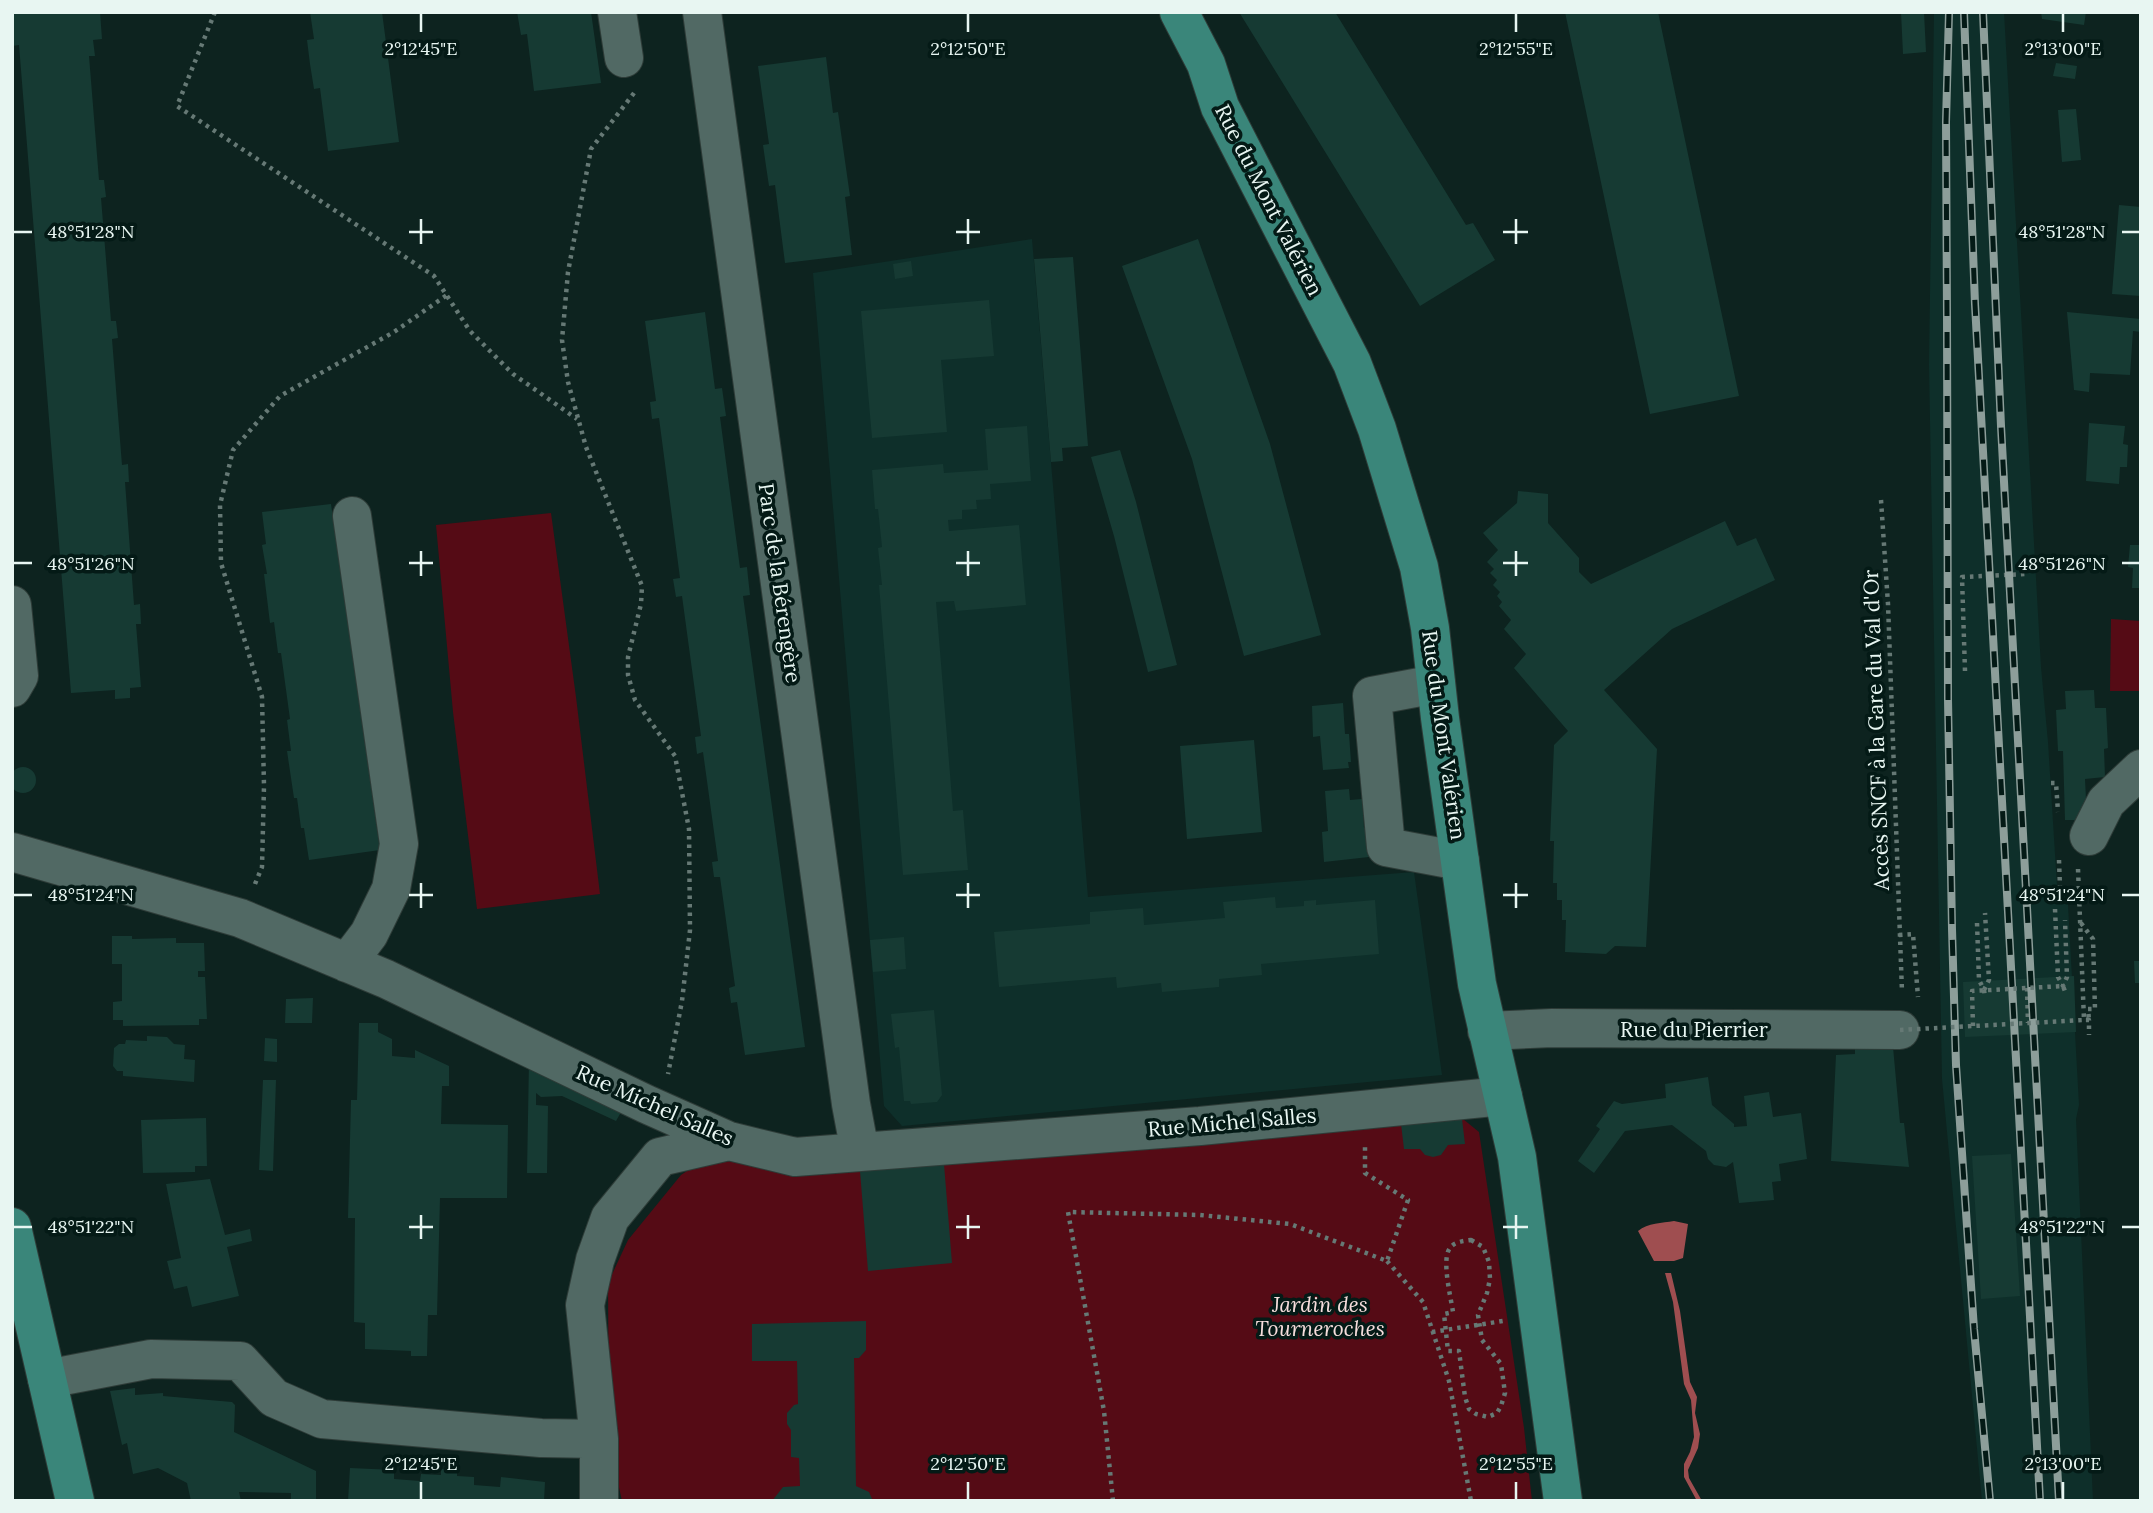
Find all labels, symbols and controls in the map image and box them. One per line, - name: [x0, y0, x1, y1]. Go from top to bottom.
- text: 2°12'45"E: [384, 37, 458, 60]
- text: 2°12'50"E: [930, 37, 1006, 60]
- text: 2°12'55"E: [1479, 37, 1553, 60]
- text: 2°13'00"E: [2024, 37, 2102, 60]
- street label: Rue du Mont Valérien: [1209, 100, 1329, 300]
- text: 48°51'28"N: [48, 220, 135, 243]
- text: 48°51'28"N: [2019, 220, 2106, 243]
- street label: Parc de la Bérengère: [753, 481, 807, 685]
- text: 48°51'26"N: [47, 552, 135, 575]
- text: 48°51'26"N: [2018, 552, 2106, 575]
- street label: Accès SNCF à la Gare du Val d'Or: [1857, 569, 1895, 892]
- street label: Rue du Mont Valérien: [1416, 629, 1472, 842]
- text: 48°51'24"N: [48, 883, 134, 906]
- text: 48°51'24"N: [2019, 883, 2105, 906]
- street label: Rue du Pierrier: [1620, 1016, 1768, 1043]
- street label: Rue Michel Salles: [572, 1058, 738, 1152]
- street label: Rue Michel Salles: [1146, 1101, 1318, 1143]
- text: 48°51'22"N: [48, 1215, 134, 1238]
- text: 48°51'22"N: [2019, 1215, 2105, 1238]
- park label: Jardin des Tourneroches: [1255, 1291, 1385, 1342]
- text: 2°12'45"E: [384, 1452, 458, 1475]
- text: 2°12'50"E: [930, 1452, 1006, 1475]
- text: 2°12'55"E: [1479, 1452, 1553, 1475]
- text: 2°13'00"E: [2024, 1452, 2102, 1475]

